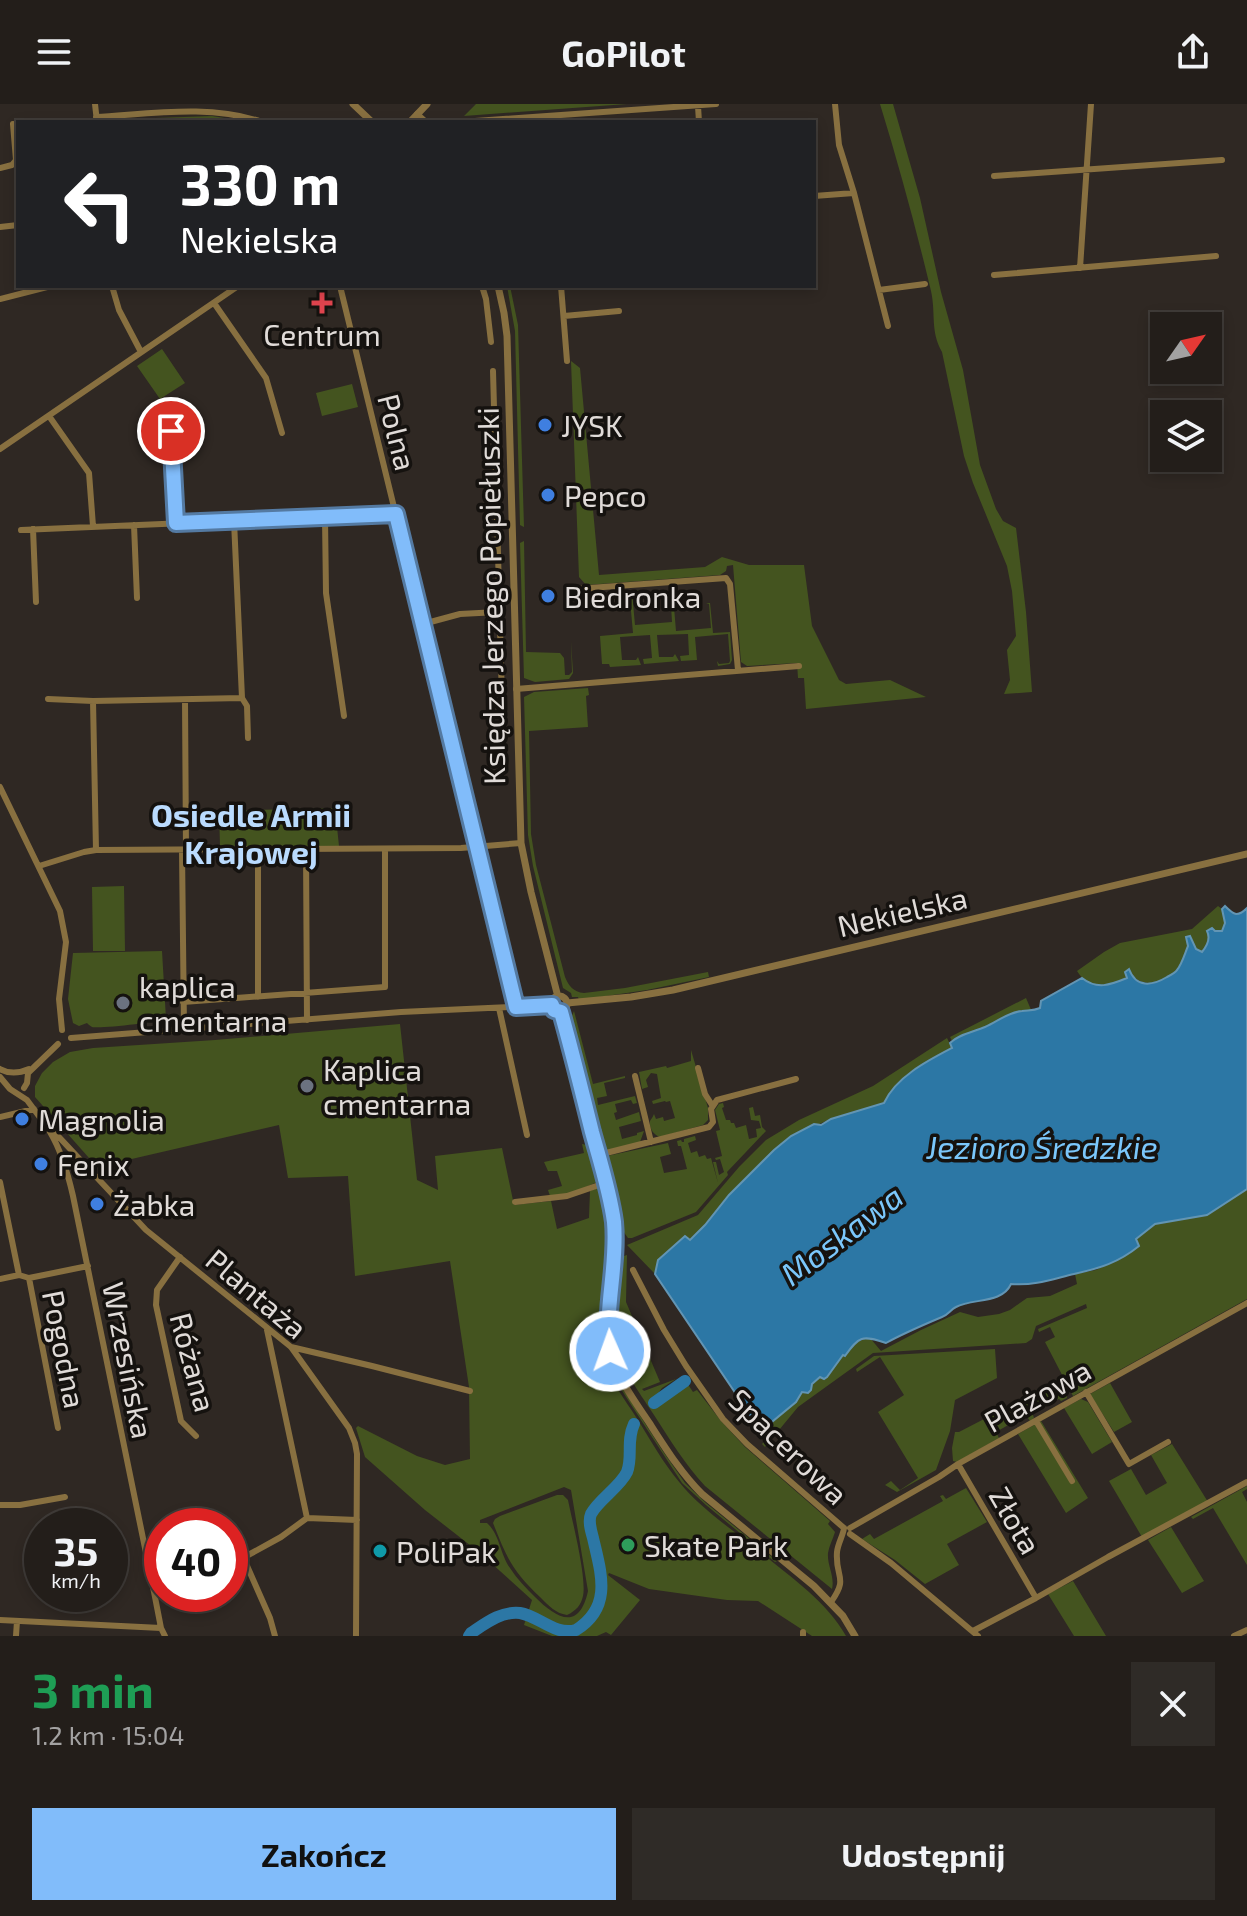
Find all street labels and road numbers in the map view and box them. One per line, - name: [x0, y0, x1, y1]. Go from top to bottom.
- street label: Polna: [371, 390, 425, 474]
- street label: Księdza Jerzego Popiełuszki: [469, 407, 511, 785]
- street label: Nekielska: [834, 879, 970, 943]
- street label: Plantaża: [199, 1241, 315, 1345]
- street label: Wrzesińska: [96, 1279, 162, 1441]
- street label: Pogodna: [36, 1287, 94, 1411]
- street label: Różana: [164, 1309, 224, 1415]
- street label: Plażowa: [977, 1351, 1097, 1439]
- street label: Spacerowa: [722, 1381, 856, 1511]
- street label: Złota: [982, 1480, 1050, 1560]

